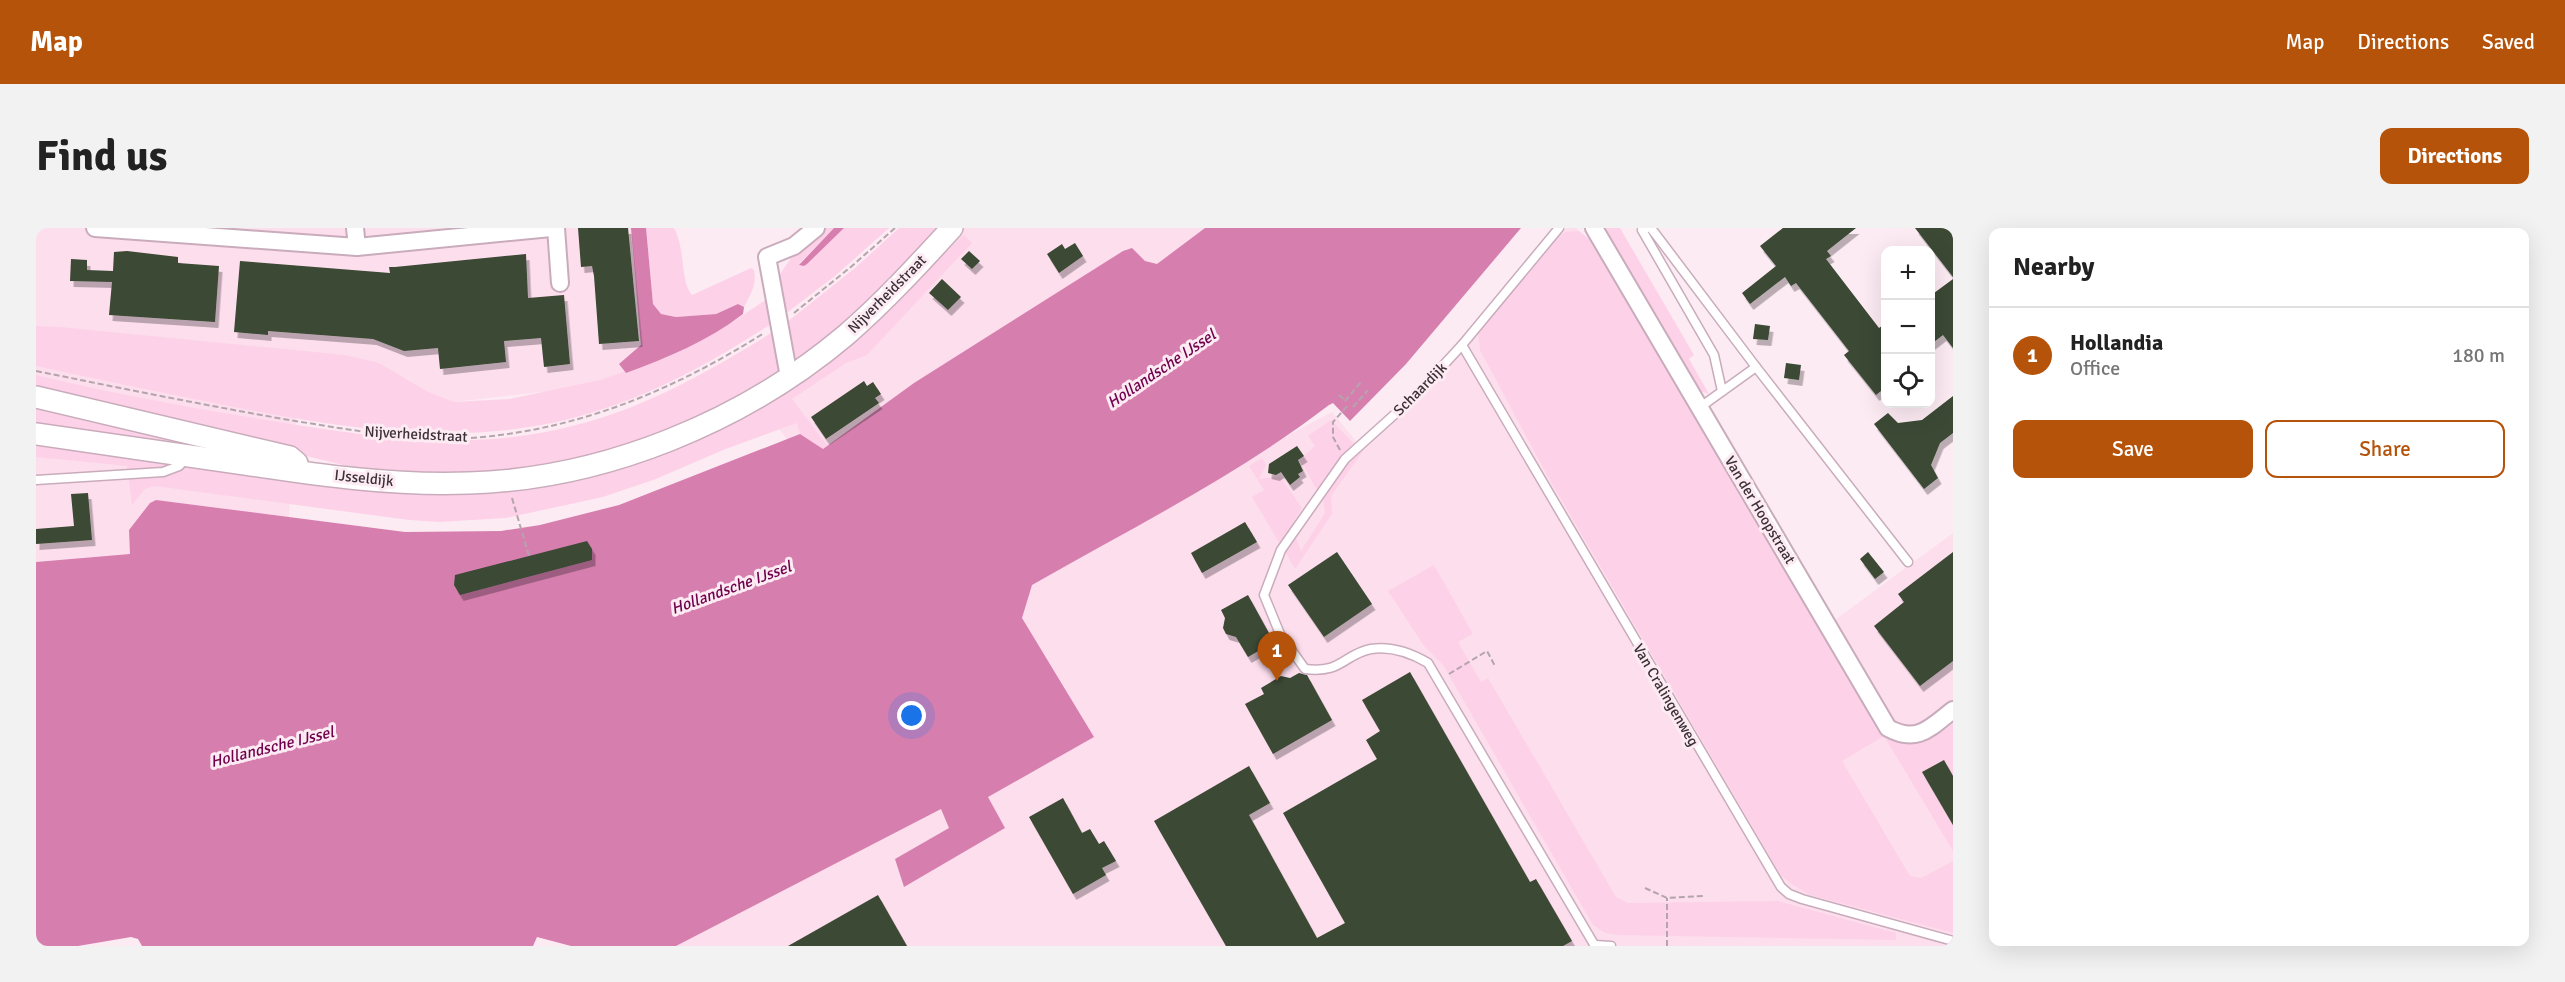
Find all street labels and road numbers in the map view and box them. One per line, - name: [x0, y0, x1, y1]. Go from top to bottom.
- street label: Nijverheidstraat: [844, 251, 930, 337]
- street label: Schaardijk: [1390, 358, 1451, 419]
- street label: Nijverheidstraat: [364, 422, 468, 446]
- street label: Van der Hoopstraat: [1721, 453, 1799, 567]
- street label: IJsseldijk: [334, 466, 395, 490]
- street label: Van Cralingenweg: [1629, 641, 1703, 749]

